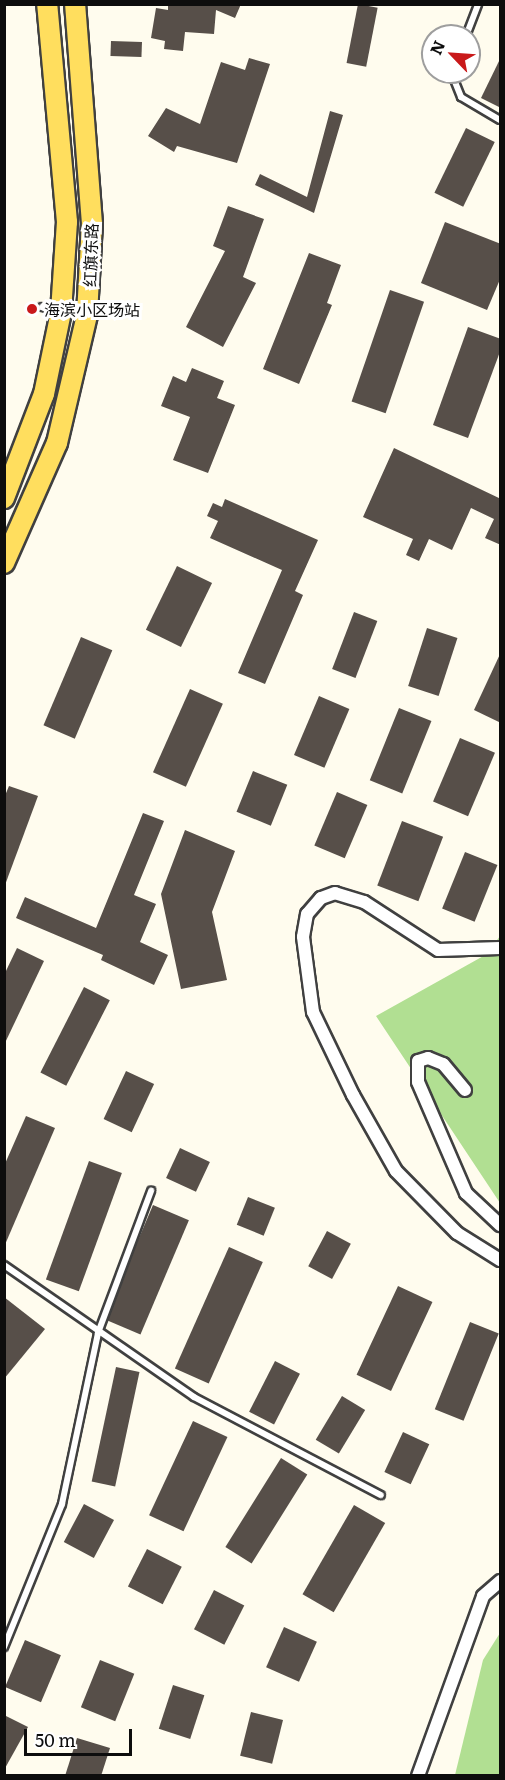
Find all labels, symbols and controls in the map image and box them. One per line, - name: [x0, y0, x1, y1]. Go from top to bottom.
- north arrow: [421, 24, 481, 84]
- text: N: [423, 36, 450, 58]
- street label: 红旗东路: [79, 223, 101, 287]
- place label: 海滨小区场站: [44, 299, 140, 319]
- marker: 海滨小区场站: [25, 302, 39, 316]
- scale bar: [27, 1717, 135, 1755]
- text: 50 m: [35, 1726, 76, 1753]

